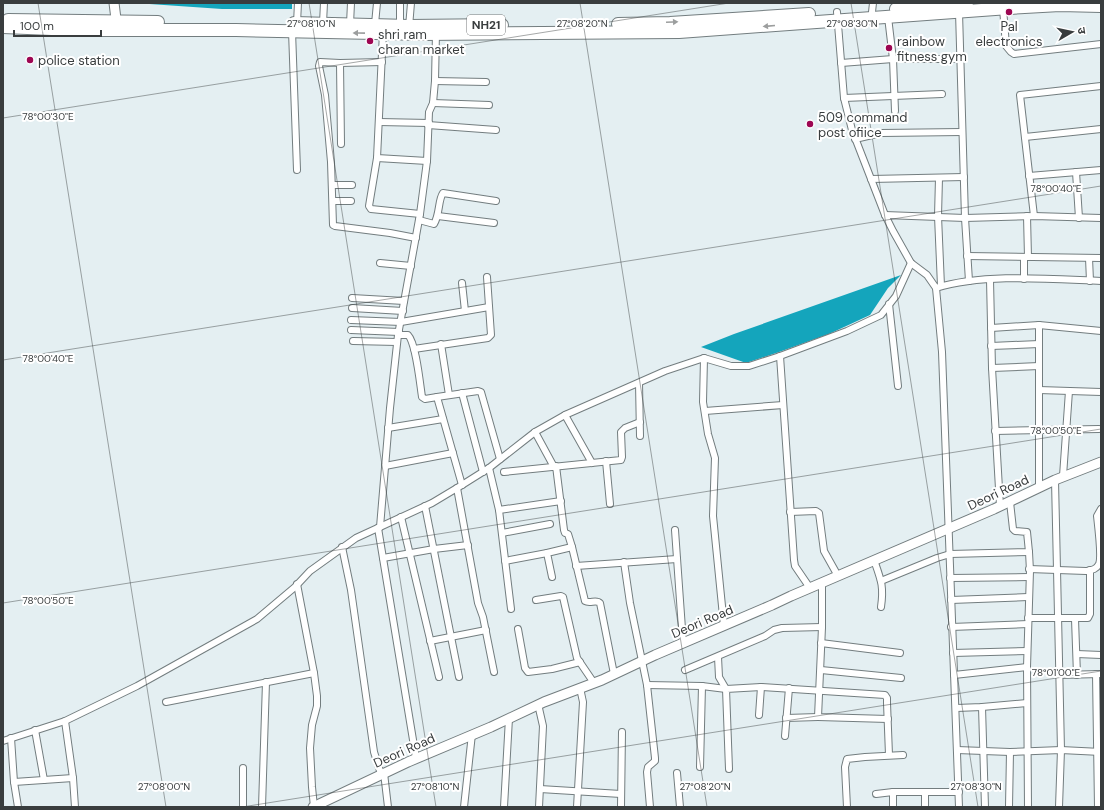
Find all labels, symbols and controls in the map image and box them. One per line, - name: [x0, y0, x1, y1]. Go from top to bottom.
- marker: Pal electronics: [1004, 7, 1014, 17]
- scale bar: [14, 12, 101, 38]
- north arrow: [1052, 12, 1092, 52]
- road number: NH21: [467, 15, 505, 35]
- text: 27°08'10"N: [287, 17, 335, 30]
- text: 27°08'20"N: [556, 17, 608, 30]
- text: 27°08'30"N: [826, 17, 878, 30]
- text: 100 m: [20, 18, 54, 34]
- place label: Pal electronics: [976, 18, 1042, 50]
- one-way arrow: [666, 19, 678, 26]
- one-way arrow: [763, 22, 775, 29]
- place label: shri ram charan market: [378, 26, 465, 58]
- text: उ: [1074, 26, 1089, 35]
- one-way arrow: [352, 30, 365, 36]
- place label: rainbow fitness gym: [897, 33, 967, 65]
- marker: shri ram charan market: [365, 36, 375, 46]
- marker: rainbow fitness gym: [884, 43, 894, 53]
- place label: police station: [38, 52, 120, 69]
- marker: police station: [25, 55, 35, 65]
- place label: 509 command post ofiice: [818, 109, 907, 141]
- text: 78°00'30"E: [22, 110, 74, 123]
- marker: 509 command post ofiice: [805, 119, 815, 129]
- text: 78°00'40"E: [1031, 182, 1082, 195]
- text: 78°00'40"E: [23, 352, 74, 365]
- text: 78°00'50"E: [1030, 424, 1082, 437]
- street label: Deori Road: [965, 471, 1032, 514]
- text: 78°00'50"E: [22, 594, 74, 607]
- street label: Deori Road: [669, 601, 736, 642]
- text: 78°01'00"E: [1032, 666, 1081, 679]
- street label: Deori Road: [371, 729, 438, 772]
- text: 27°08'00"N: [138, 780, 190, 793]
- text: 27°08'10"N: [411, 780, 459, 793]
- text: 27°08'20"N: [679, 780, 731, 793]
- text: 27°08'30"N: [950, 780, 1002, 793]

